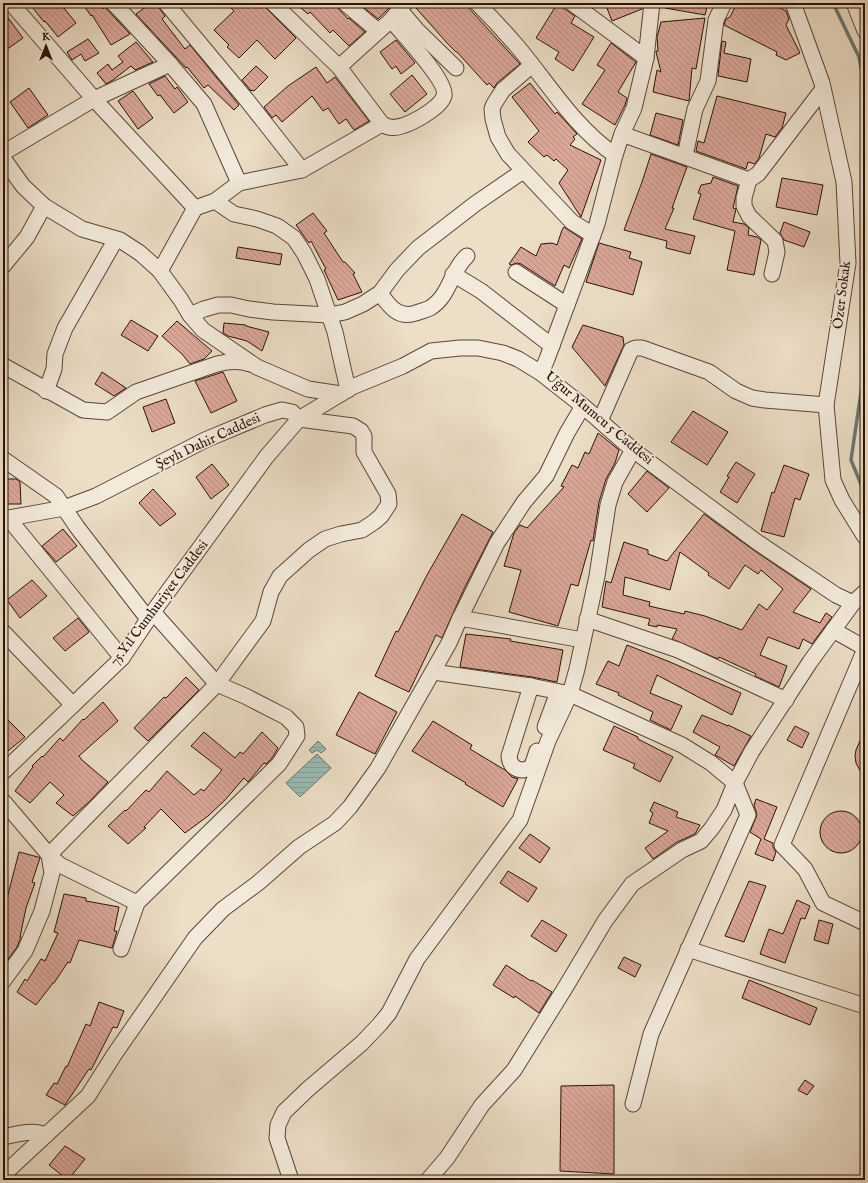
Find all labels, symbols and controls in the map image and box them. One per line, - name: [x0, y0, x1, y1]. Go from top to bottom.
- north arrow: [26, 26, 66, 66]
- text: K: [42, 30, 51, 44]
- street label: Özer Sokak: [828, 259, 855, 330]
- street label: Uğur Mumcu 5 Caddesi: [541, 367, 657, 469]
- street label: Şeyh Dahir Caddesi: [153, 409, 264, 473]
- street label: 75.Yıl Cumhuriyet Caddesi: [106, 536, 212, 670]

